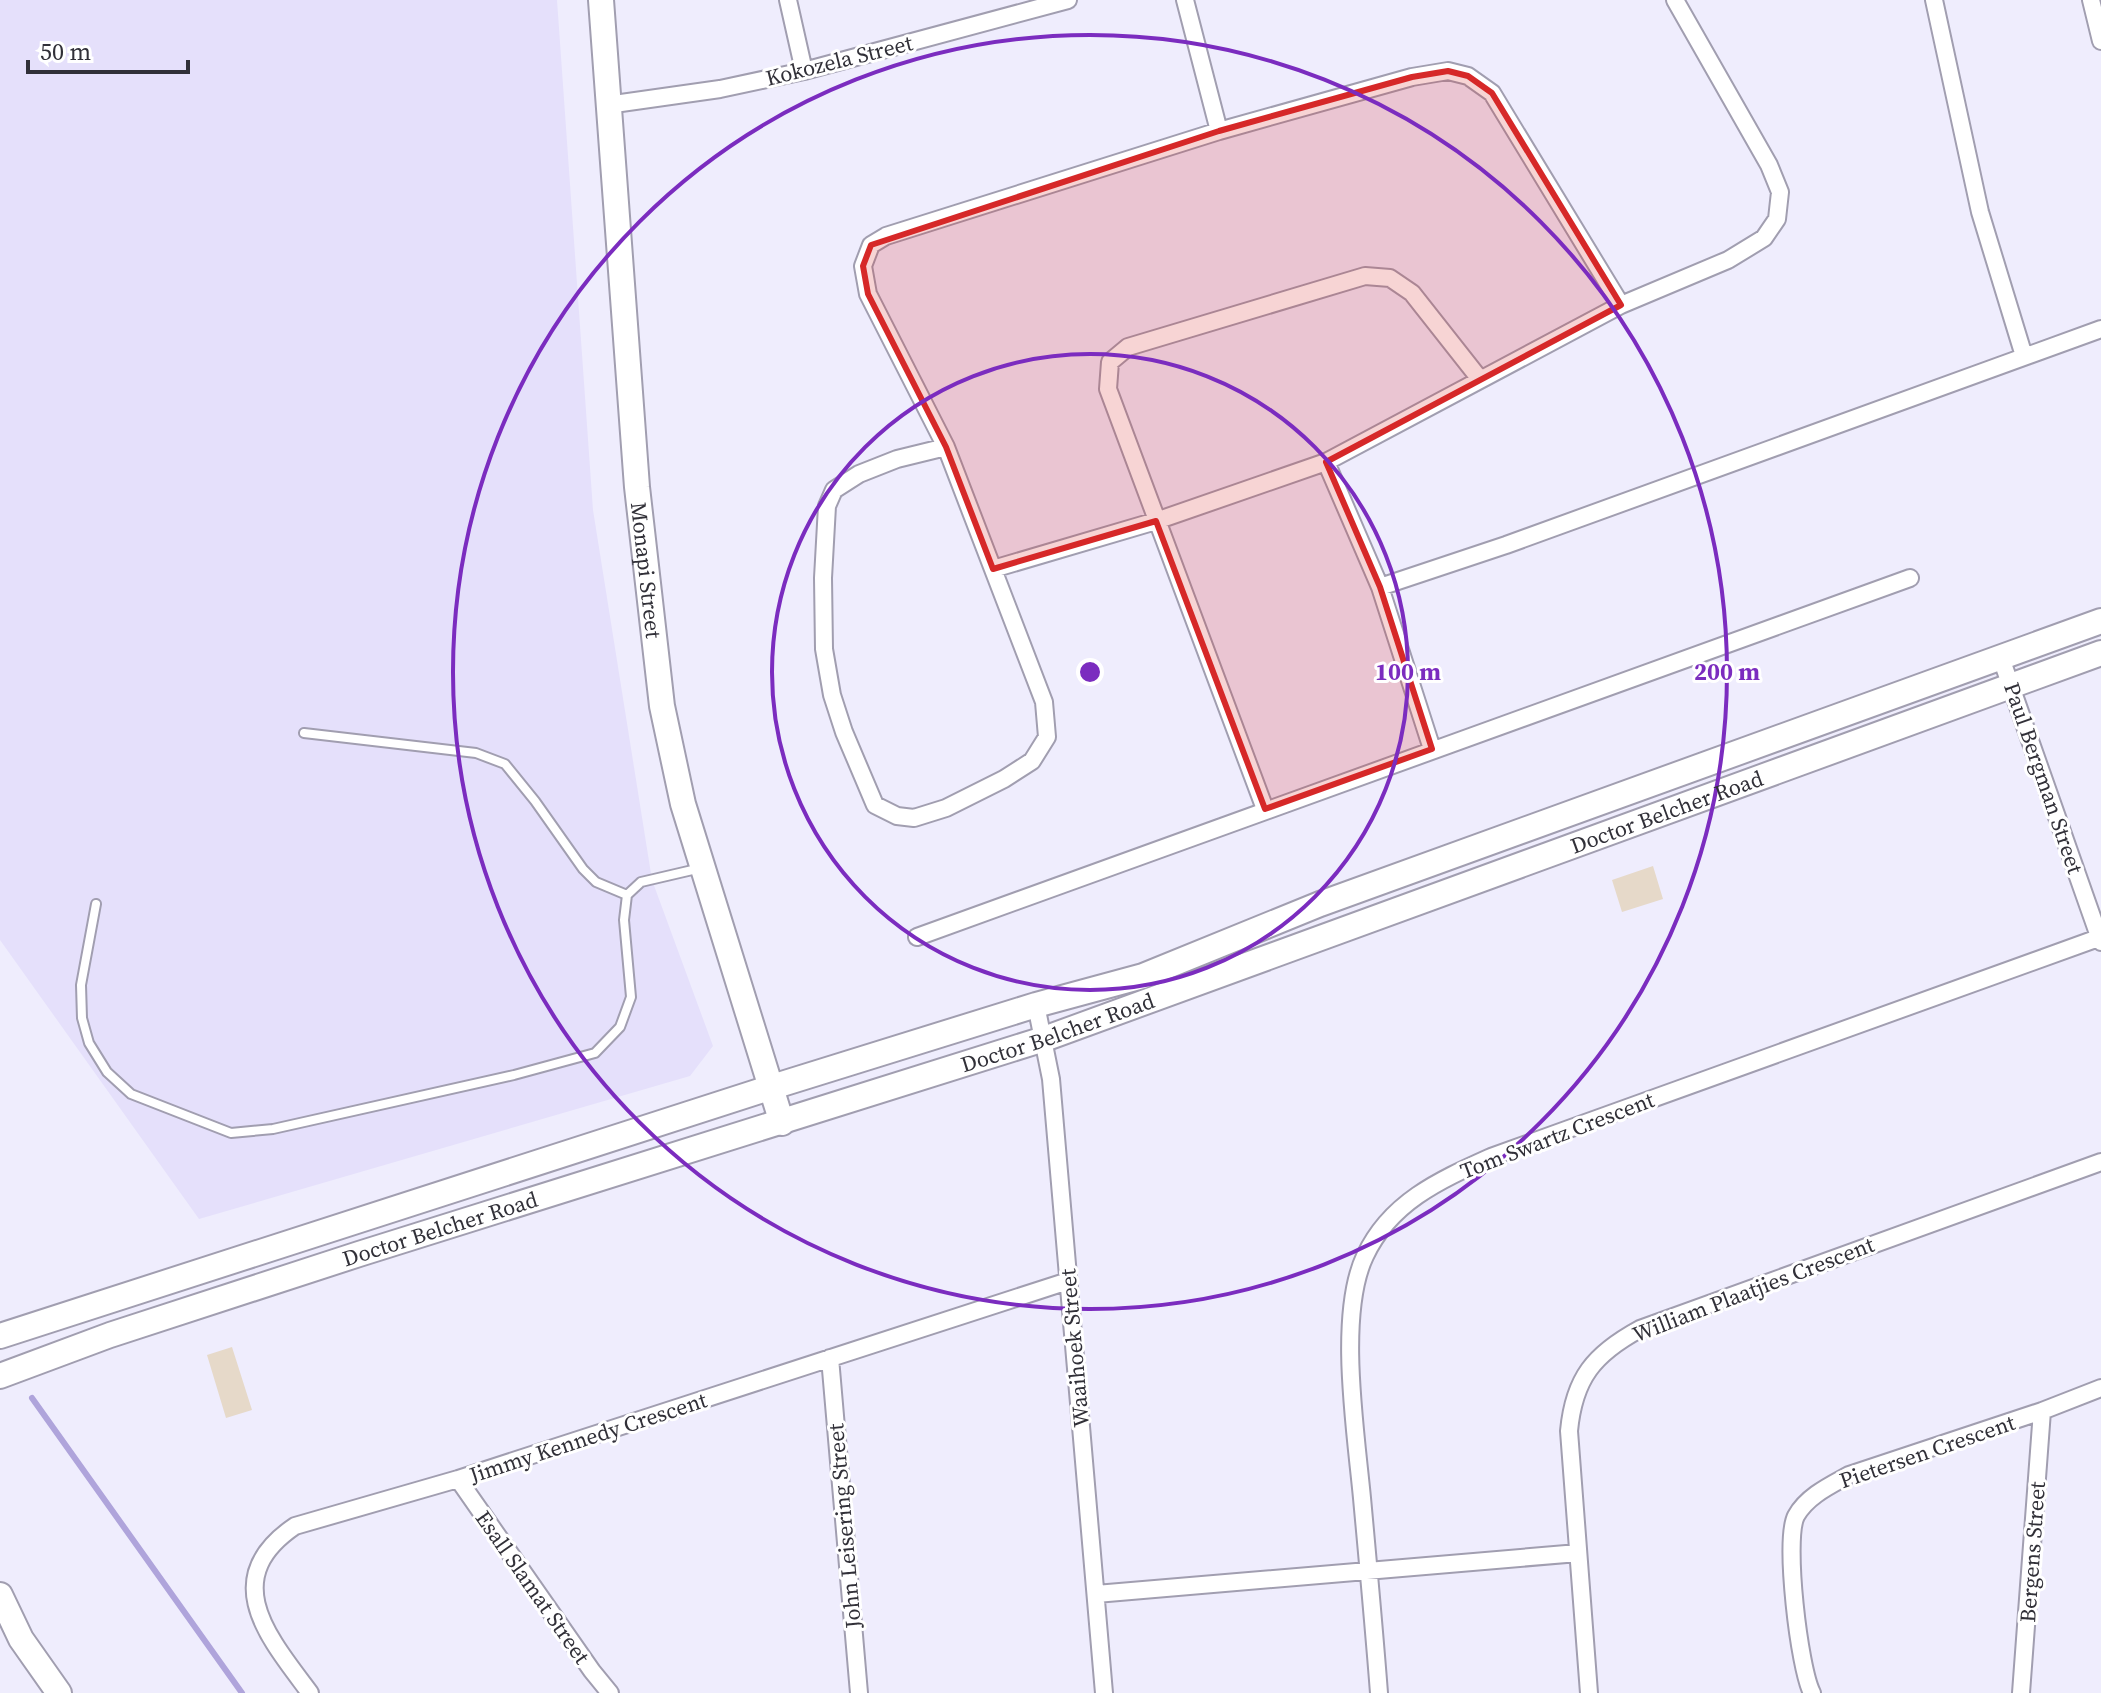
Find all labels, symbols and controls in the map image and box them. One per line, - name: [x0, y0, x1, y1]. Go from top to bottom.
- scale bar: [28, 24, 188, 74]
- street label: Kokozela Street: [762, 27, 916, 93]
- text: 50 m: [40, 35, 91, 68]
- street label: Monapi Street: [624, 500, 669, 641]
- text: 100 m: [1375, 655, 1441, 688]
- text: 200 m: [1694, 655, 1760, 688]
- centre of rings: [1076, 658, 1104, 686]
- street label: Paul Bergman Street: [1997, 678, 2091, 878]
- street label: Doctor Belcher Road: [1566, 763, 1768, 861]
- street label: Doctor Belcher Road: [957, 985, 1159, 1079]
- street label: Tom Swartz Crescent: [1456, 1084, 1659, 1186]
- street label: Doctor Belcher Road: [339, 1184, 542, 1273]
- street label: William Plaatjies Crescent: [1628, 1229, 1879, 1349]
- street label: Waaihoek Street: [1052, 1267, 1096, 1428]
- street label: Jimmy Kennedy Crescent: [464, 1384, 711, 1490]
- street label: Pietersen Crescent: [1835, 1407, 2020, 1495]
- street label: John Leisering Street: [820, 1421, 868, 1631]
- street label: Bergens Street: [2012, 1480, 2052, 1624]
- street label: Esall Slamat Street: [469, 1504, 598, 1670]

